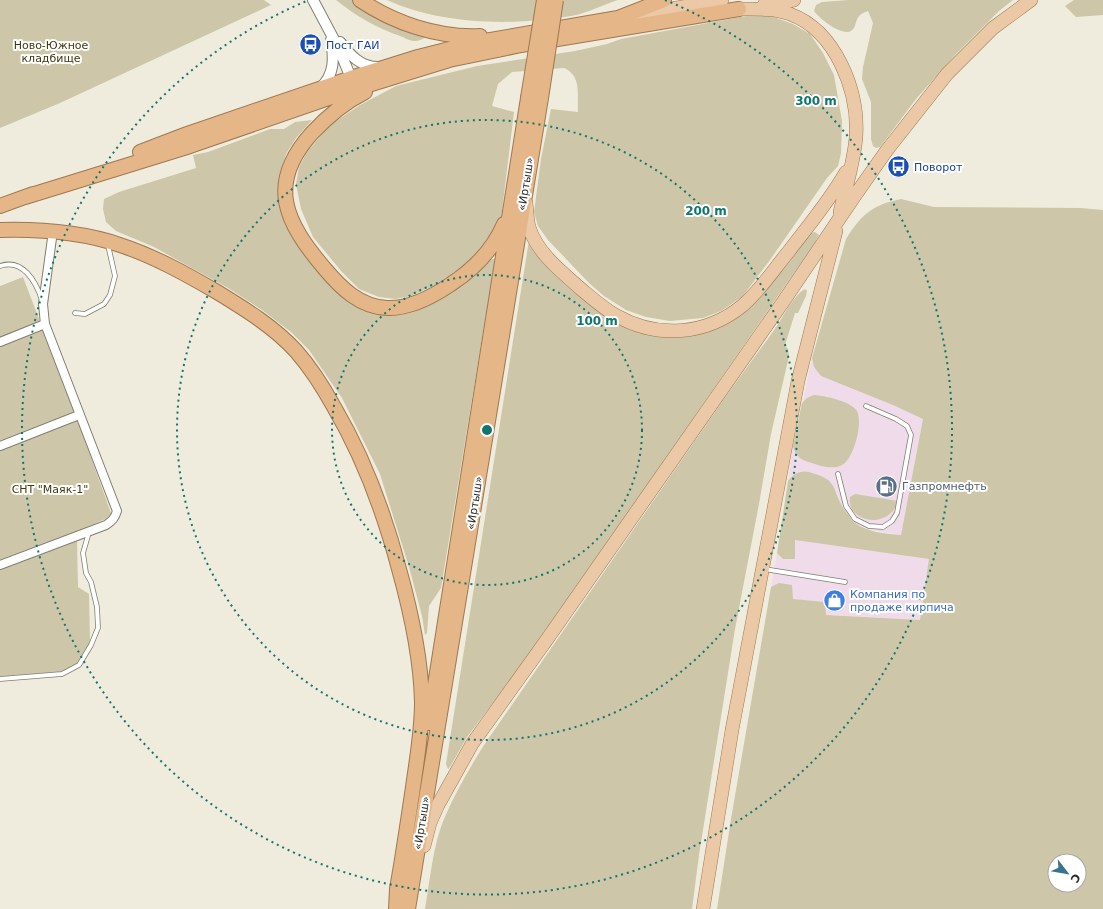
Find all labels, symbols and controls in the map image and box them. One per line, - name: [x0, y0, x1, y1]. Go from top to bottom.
- bus stop icon: Пост ГАИ: [297, 32, 323, 58]
- park label: Ново-Южное кладбище: [14, 39, 89, 65]
- place label: Пост ГАИ: [326, 39, 379, 52]
- text: 300 m: [795, 94, 837, 108]
- bus stop icon: Поворот: [885, 154, 911, 180]
- street label: «Иртыш»: [515, 156, 537, 212]
- place label: Поворот: [914, 161, 963, 174]
- text: 200 m: [685, 204, 727, 218]
- text: 100 m: [576, 314, 618, 328]
- centre of rings: [480, 423, 494, 437]
- fuel station icon: Газпромнефть: [873, 473, 899, 499]
- street label: «Иртыш»: [464, 475, 486, 531]
- place label: Газпромнефть: [902, 480, 987, 493]
- park label: СНТ "Маяк-1": [12, 483, 88, 496]
- shop icon: Компания по продаже кирпича: [822, 587, 848, 613]
- place label: Компания по продаже кирпича: [850, 588, 954, 614]
- street label: «Иртыш»: [411, 795, 433, 851]
- north arrow: [1047, 853, 1087, 893]
- text: С: [1067, 871, 1083, 885]

